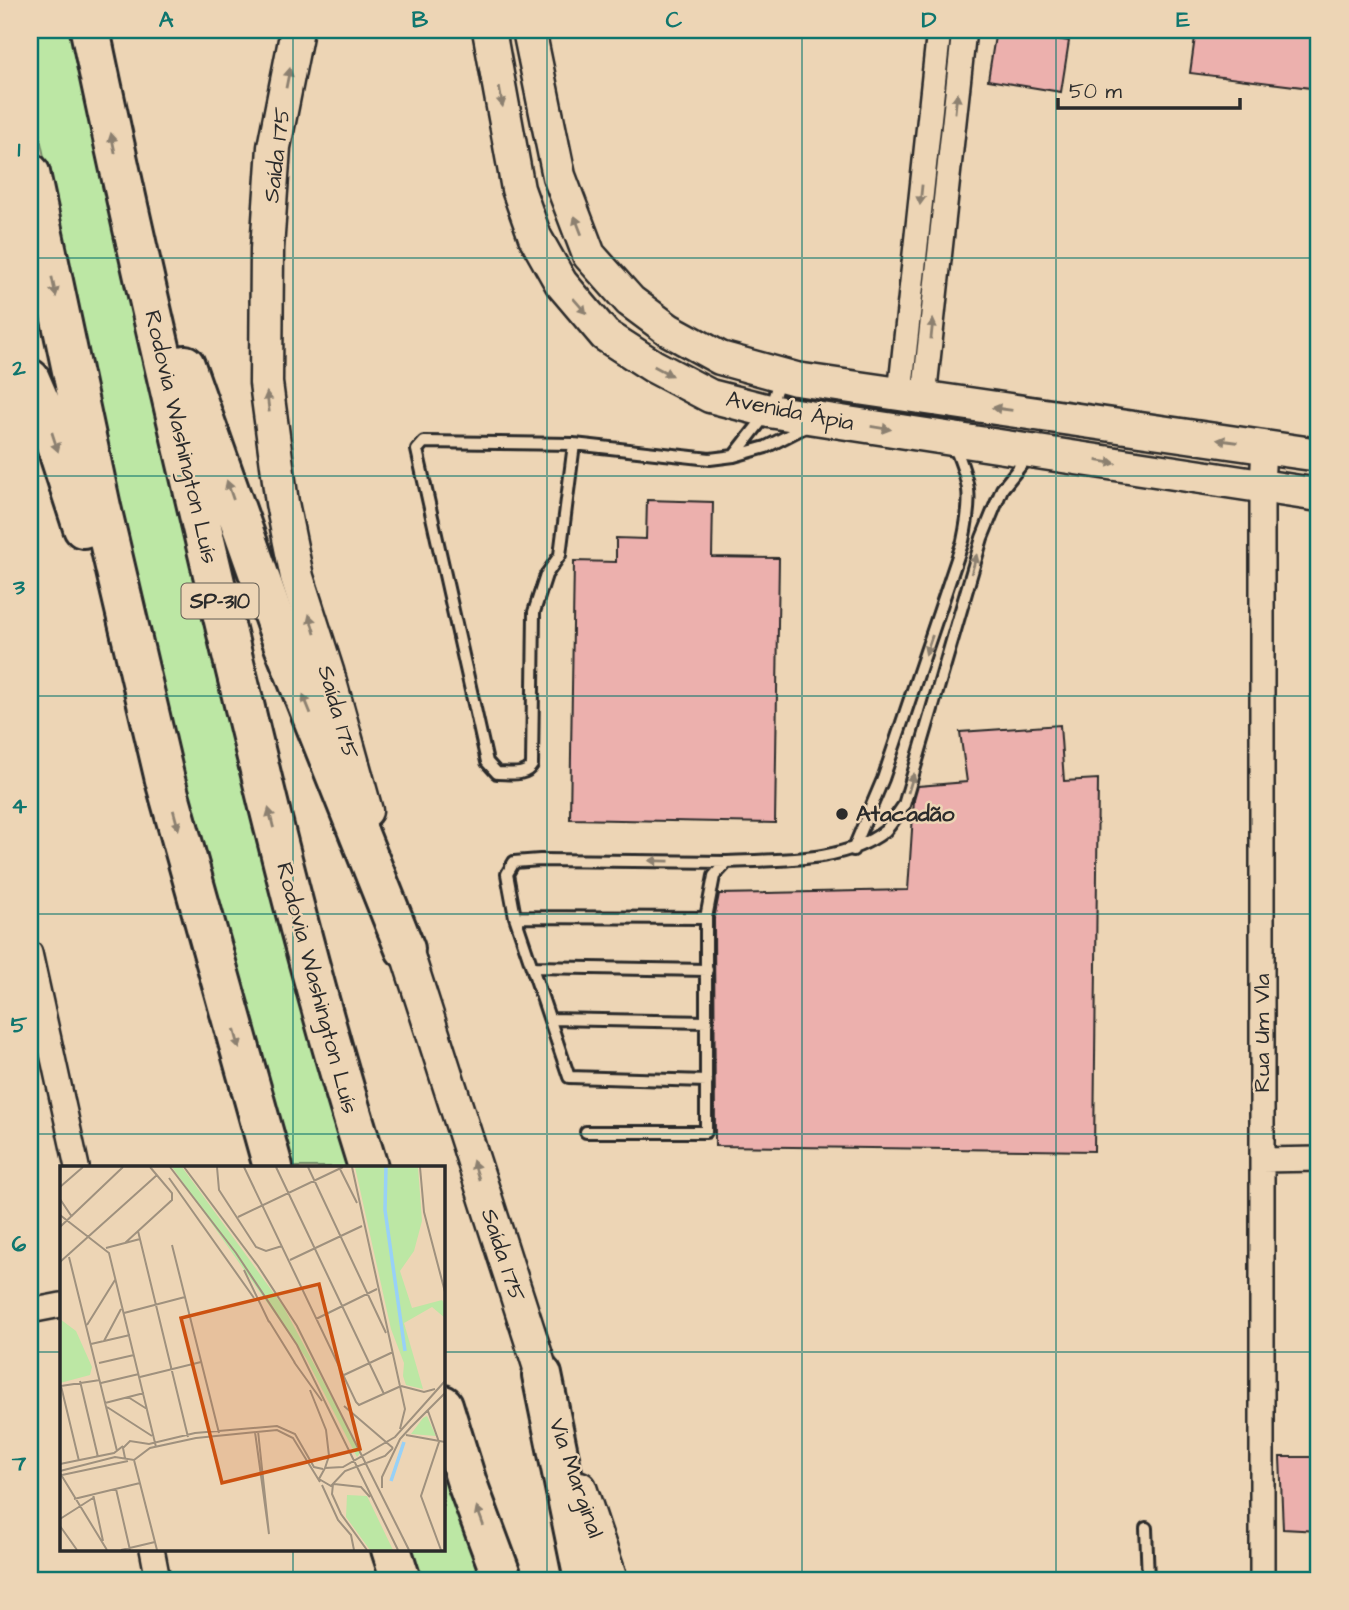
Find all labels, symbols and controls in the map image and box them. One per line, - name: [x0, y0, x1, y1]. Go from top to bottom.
- text: A: [159, 4, 174, 36]
- text: B: [412, 4, 429, 36]
- text: C: [666, 4, 683, 36]
- text: D: [922, 4, 937, 36]
- text: E: [1176, 4, 1190, 36]
- scale bar: [1058, 66, 1240, 110]
- one-way arrow: [282, 67, 293, 89]
- text: 50 m: [1069, 77, 1123, 106]
- one-way arrow: [496, 86, 507, 108]
- one-way arrow: [951, 92, 962, 114]
- street label: Saída 175: [255, 105, 299, 205]
- one-way arrow: [108, 132, 119, 154]
- text: 1: [18, 133, 21, 165]
- one-way arrow: [915, 184, 926, 206]
- one-way arrow: [573, 215, 584, 236]
- one-way arrow: [49, 276, 60, 298]
- one-way arrow: [572, 297, 588, 315]
- street label: Rodovia Washington Luís: [135, 307, 226, 567]
- one-way arrow: [926, 318, 937, 340]
- text: 2: [11, 352, 26, 384]
- one-way arrow: [653, 366, 673, 377]
- street label: Avenida Ápia: [723, 383, 857, 439]
- one-way arrow: [263, 390, 274, 412]
- one-way arrow: [991, 403, 1013, 414]
- one-way arrow: [870, 423, 892, 434]
- one-way arrow: [50, 432, 61, 453]
- one-way arrow: [1216, 436, 1238, 447]
- one-way arrow: [1095, 457, 1117, 468]
- one-way arrow: [224, 479, 235, 500]
- one-way arrow: [970, 554, 980, 575]
- text: 3: [12, 571, 25, 603]
- road number: SP-310: [182, 584, 258, 618]
- one-way arrow: [306, 614, 317, 635]
- one-way arrow: [923, 634, 934, 655]
- street label: Saída 175: [309, 661, 367, 763]
- one-way arrow: [301, 693, 312, 714]
- one-way arrow: [906, 772, 917, 793]
- text: 4: [11, 790, 27, 822]
- place label: Atacadão: [856, 798, 954, 830]
- marker: Atacadão: [834, 806, 850, 822]
- one-way arrow: [265, 807, 276, 829]
- one-way arrow: [172, 809, 182, 830]
- one-way arrow: [648, 855, 670, 867]
- street label: Rodovia Washington Luís: [267, 859, 366, 1118]
- street label: Rua Um Vla: [1246, 973, 1278, 1092]
- text: 5: [11, 1009, 28, 1041]
- one-way arrow: [232, 1028, 243, 1050]
- one-way arrow: [470, 1160, 481, 1181]
- inset map: [60, 1166, 444, 1550]
- street label: Saída 175: [473, 1204, 533, 1306]
- text: 6: [12, 1228, 27, 1260]
- street label: Via Marginal: [540, 1414, 611, 1542]
- text: 7: [11, 1447, 27, 1479]
- one-way arrow: [474, 1506, 485, 1527]

